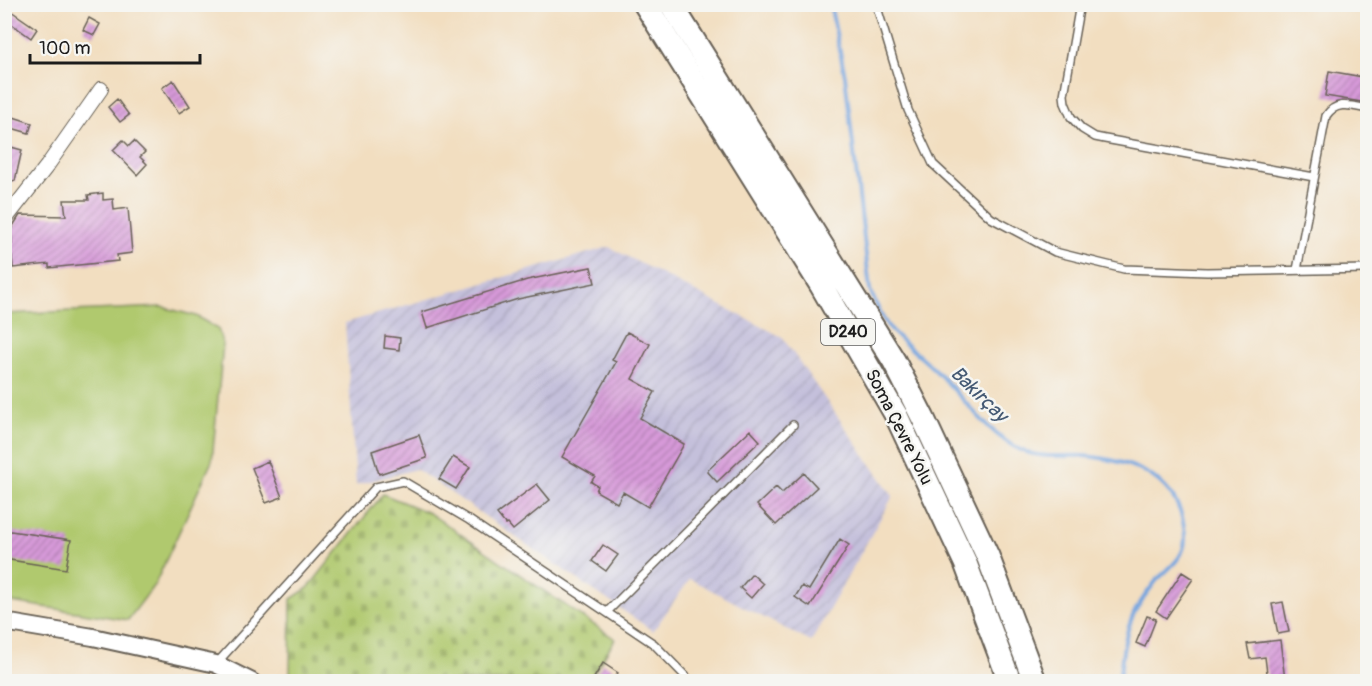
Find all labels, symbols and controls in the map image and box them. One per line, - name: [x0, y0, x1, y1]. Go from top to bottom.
- scale bar: [30, 27, 200, 65]
- text: 100 m: [39, 37, 91, 60]
- road number: D240: [821, 319, 875, 345]
- water label: Bakırçay: [945, 361, 1015, 429]
- street label: Soma Çevre Yolu: [860, 365, 938, 489]

